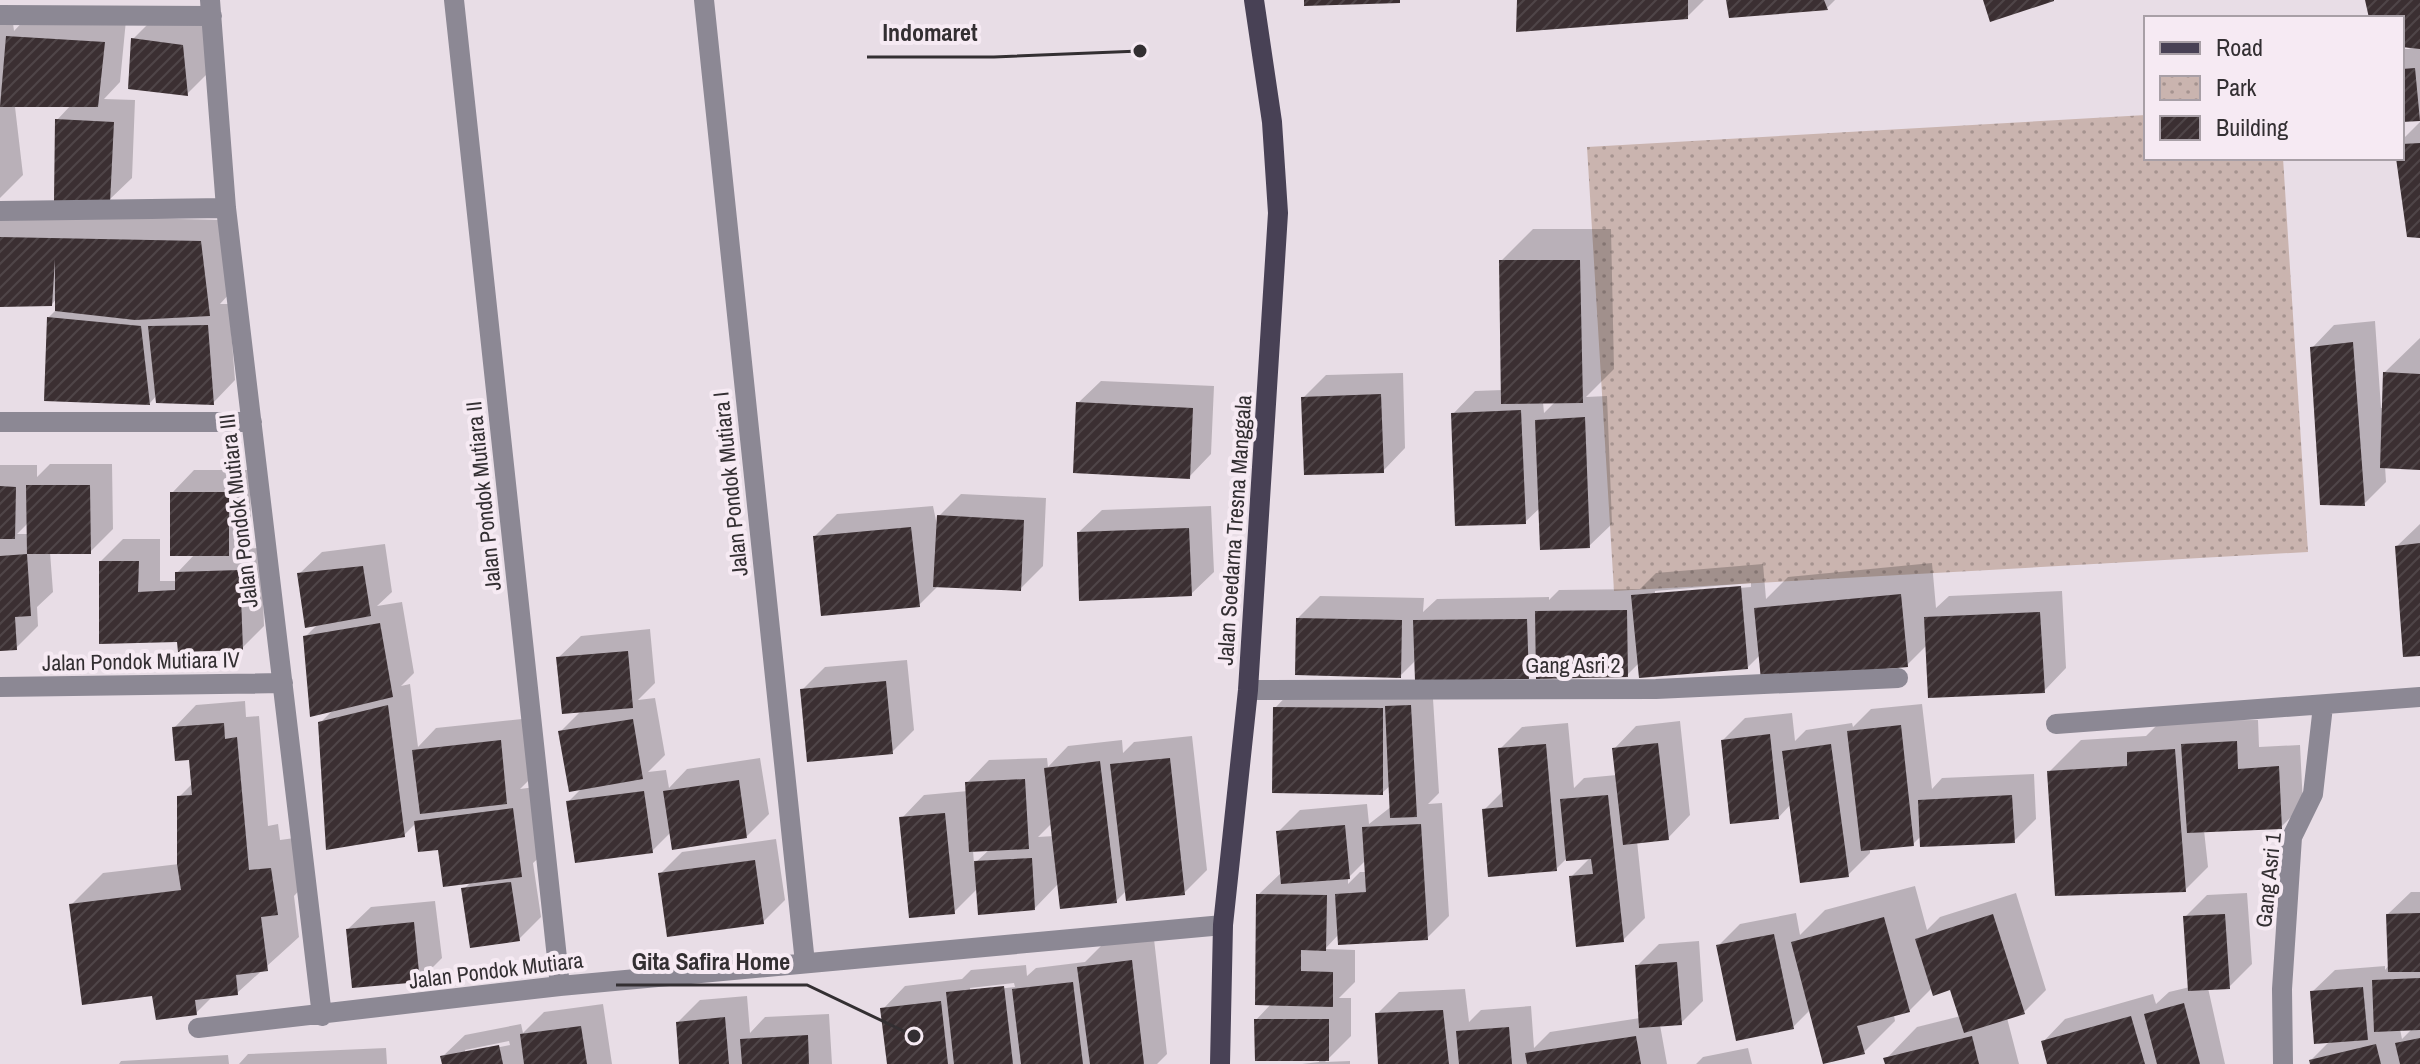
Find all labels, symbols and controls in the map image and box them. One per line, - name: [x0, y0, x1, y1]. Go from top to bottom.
- callout: Indomaret: [867, 9, 994, 57]
- text: Indomaret: [882, 16, 978, 48]
- legend: [2144, 16, 2404, 160]
- text: Road: [2216, 31, 2263, 63]
- text: Park: [2216, 71, 2257, 103]
- text: Building: [2216, 111, 2288, 143]
- street label: Jalan Pondok Mutiara I: [705, 390, 755, 578]
- street label: Jalan Soedarna Tresna Manggala: [1210, 394, 1258, 666]
- street label: Jalan Pondok Mutiara II: [458, 400, 508, 592]
- street label: Jalan Pondok Mutiara III: [211, 412, 265, 610]
- street label: Jalan Pondok Mutiara IV: [42, 644, 240, 678]
- street label: Gang Asri 2: [1525, 650, 1621, 680]
- street label: Gang Asri 1: [2248, 831, 2288, 929]
- callout: Gita Safira Home: [616, 937, 807, 985]
- street label: Jalan Pondok Mutiara: [407, 944, 585, 996]
- text: Gita Safira Home: [632, 945, 790, 977]

